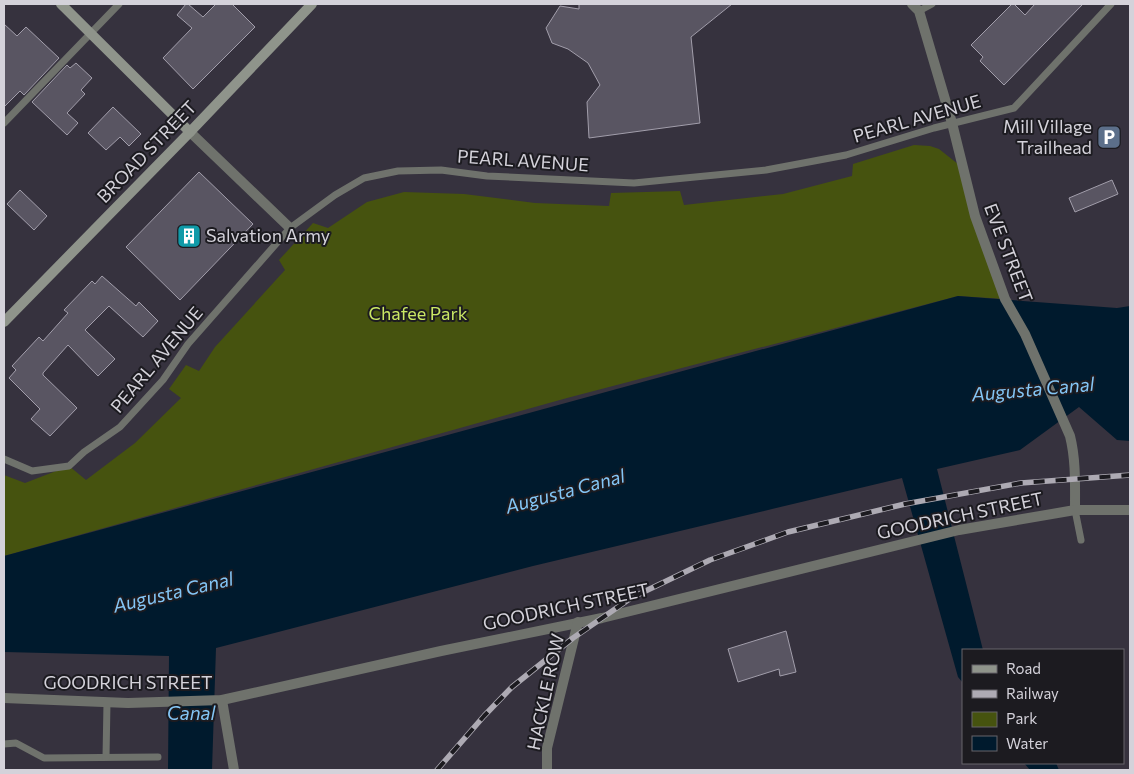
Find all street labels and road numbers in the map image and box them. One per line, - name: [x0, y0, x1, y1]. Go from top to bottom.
- street label: PEARL AVENUE: [850, 89, 983, 147]
- street label: BROAD STREET: [92, 96, 201, 207]
- street label: PEARL AVENUE: [457, 144, 590, 176]
- street label: EVE STREET: [980, 200, 1038, 305]
- street label: PEARL AVENUE: [105, 302, 207, 417]
- street label: GOODRICH STREET: [875, 487, 1045, 543]
- street label: GOODRICH STREET: [481, 578, 651, 634]
- street label: HACKLE ROW: [522, 631, 568, 752]
- street label: GOODRICH STREET: [43, 671, 213, 693]

